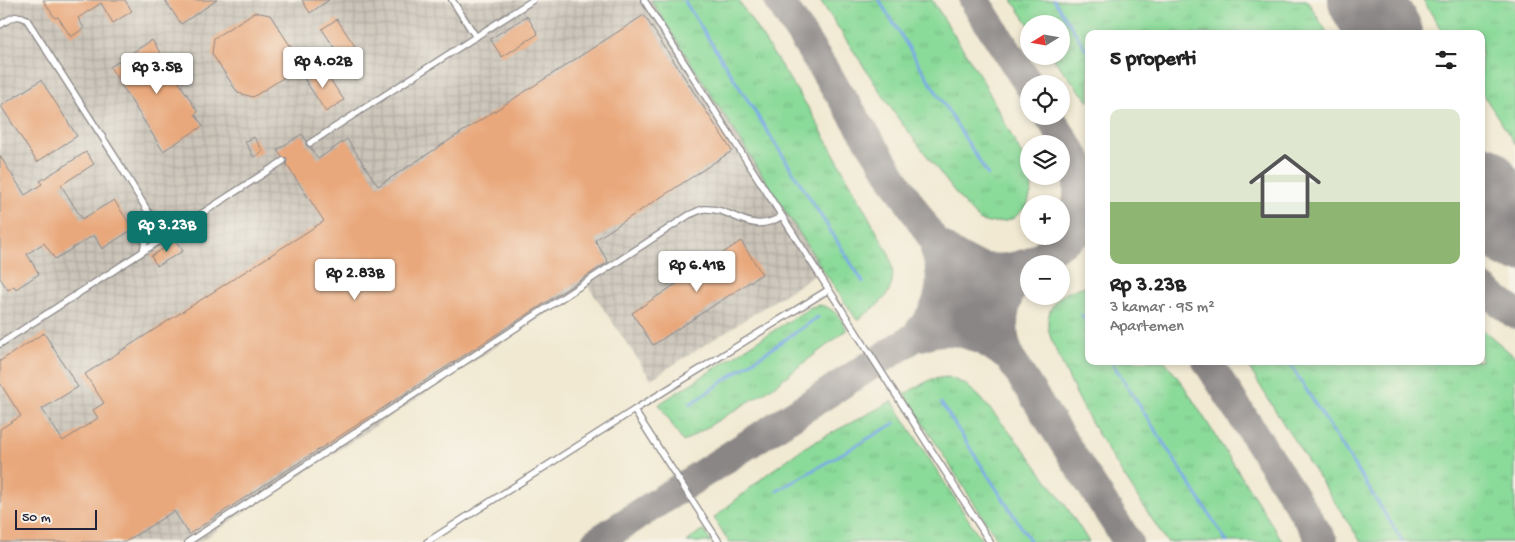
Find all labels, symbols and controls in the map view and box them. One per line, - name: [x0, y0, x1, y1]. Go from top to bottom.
- north arrow: [1020, 15, 1070, 65]
- map controls: [1020, 15, 1070, 305]
- pin: Rp 4.02B: [271, 46, 375, 89]
- icon: filters: [1432, 46, 1460, 74]
- text: 5 properti: [1110, 48, 1196, 73]
- pin: Rp 3.5B: [111, 52, 203, 95]
- text: Rp 4.02B: [294, 53, 352, 72]
- text: Rp 3.5B: [132, 59, 182, 78]
- button: locate: [1020, 75, 1070, 125]
- button: layers: [1020, 135, 1070, 185]
- icon: home: [1240, 141, 1330, 231]
- button: +: [1020, 195, 1070, 245]
- pin: Rp 3.23B: [115, 210, 219, 253]
- text: Rp 3.23B: [138, 217, 196, 236]
- pin: Rp 6.41B: [645, 250, 749, 293]
- button: −: [1020, 255, 1070, 305]
- text: Rp 6.41B: [669, 257, 725, 276]
- pin: Rp 2.83B: [303, 258, 407, 301]
- text: Rp 2.83B: [326, 265, 384, 284]
- text: Rp 3.23B: [1110, 274, 1186, 299]
- text: 3 kamar · 95 m²: [1110, 299, 1215, 318]
- text: Apartemen: [1110, 318, 1184, 337]
- scale bar: [15, 507, 98, 530]
- text: 50 m: [22, 510, 51, 527]

